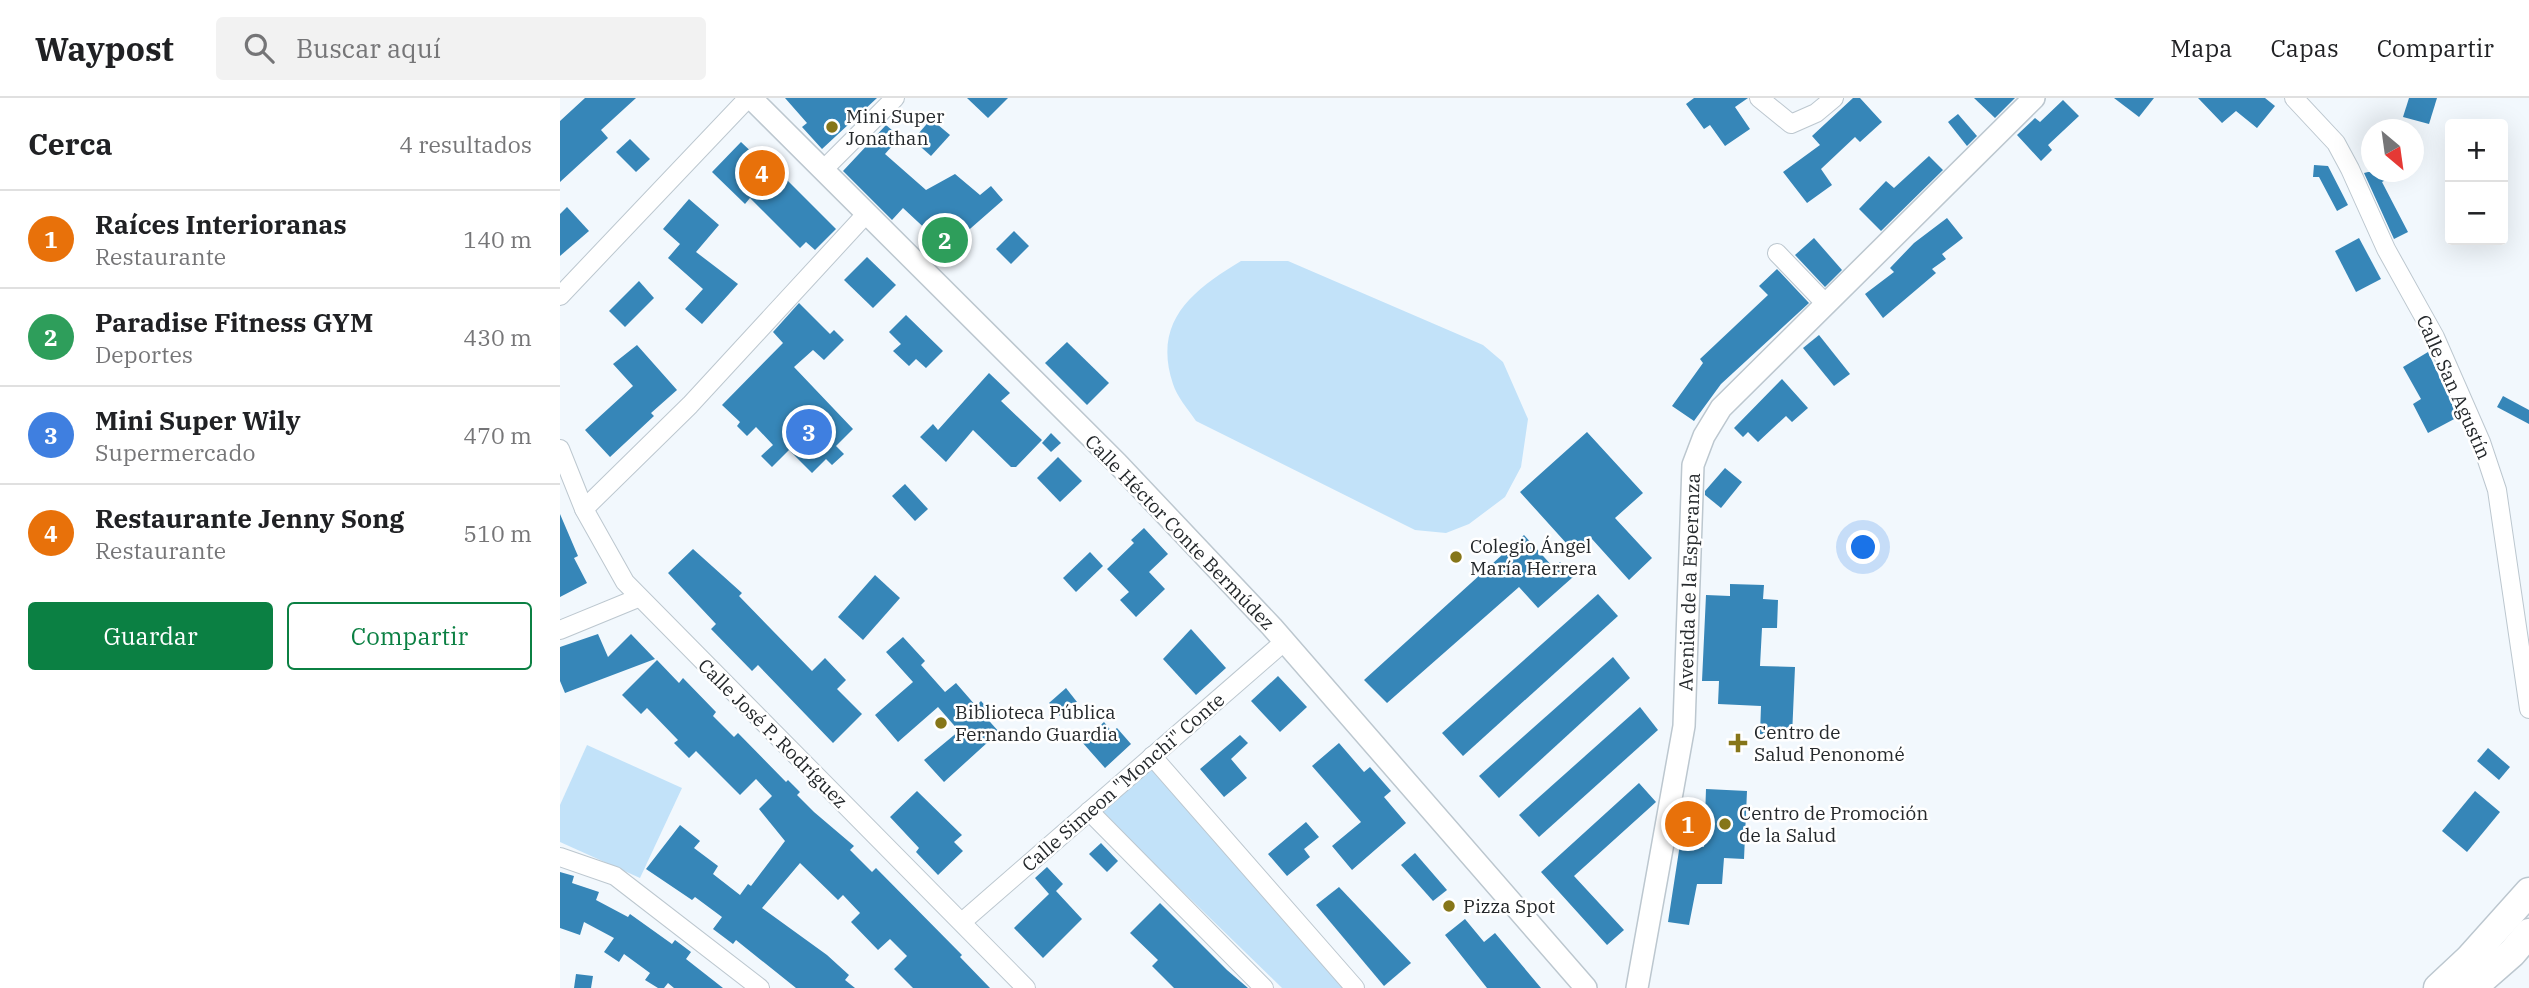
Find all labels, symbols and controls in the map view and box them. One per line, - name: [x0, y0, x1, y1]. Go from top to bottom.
- search box: [216, 17, 706, 80]
- text: Waypost: [35, 27, 174, 70]
- icon: search: [240, 29, 278, 67]
- text: Buscar aquí: [296, 31, 441, 65]
- text: Mapa: [2170, 32, 2232, 64]
- text: Capas: [2270, 32, 2339, 64]
- text: Compartir: [2377, 32, 2494, 64]
- place label: Mini Super Jonathan: [846, 104, 945, 150]
- marker: Mini Super Jonathan: [824, 119, 840, 135]
- north arrow: [2361, 119, 2424, 182]
- map controls: [2445, 119, 2508, 245]
- button: +: [2445, 119, 2508, 182]
- text: Cerca: [28, 124, 113, 163]
- text: 4 resultados: [399, 129, 532, 159]
- pin: 4: [739, 147, 785, 199]
- button: −: [2445, 182, 2508, 245]
- text: Raíces Interioranas: [95, 207, 347, 241]
- pin: 2: [922, 214, 968, 266]
- text: 1: [44, 224, 58, 254]
- text: 140 m: [463, 224, 532, 254]
- text: Restaurante: [95, 241, 226, 271]
- text: Paradise Fitness GYM: [95, 305, 373, 339]
- street label: Calle San Agustín: [2411, 311, 2497, 463]
- text: 2: [44, 322, 58, 352]
- text: 430 m: [463, 322, 532, 352]
- text: Deportes: [95, 339, 193, 369]
- text: Mini Super Wily: [95, 403, 301, 437]
- pin: 3: [786, 406, 832, 458]
- text: 3: [44, 420, 58, 450]
- text: 470 m: [463, 420, 532, 450]
- street label: Calle Héctor Conte Bermúdez: [1080, 429, 1280, 635]
- text: Supermercado: [95, 437, 255, 467]
- street label: Avenida de la Esperanza: [1673, 473, 1705, 691]
- text: Restaurante Jenny Song: [95, 501, 404, 535]
- text: 4: [44, 518, 58, 548]
- text: 510 m: [463, 518, 532, 548]
- your location: [1846, 530, 1880, 564]
- place label: Colegio Ángel María Herrera: [1470, 534, 1597, 580]
- text: Restaurante: [95, 535, 226, 565]
- marker: Colegio Ángel María Herrera: [1448, 549, 1464, 565]
- button: Guardar: [28, 602, 273, 670]
- button: Compartir: [287, 602, 532, 670]
- street label: Calle José P. Rodríguez: [693, 653, 853, 813]
- street label: Calle Simeon "Monchi" Conte: [1017, 688, 1229, 876]
- place label: Biblioteca Pública Fernando Guardia: [955, 700, 1118, 746]
- marker: Biblioteca Pública Fernando Guardia: [933, 715, 949, 731]
- place label: Centro de Salud Penonomé: [1754, 720, 1905, 766]
- marker: Centro de Salud Penonomé: [1728, 733, 1748, 753]
- pin: 1: [1665, 798, 1711, 850]
- place label: Centro de Promoción de la Salud: [1739, 801, 1928, 847]
- marker: Centro de Promoción de la Salud: [1717, 816, 1733, 832]
- place label: Pizza Spot: [1463, 894, 1556, 918]
- marker: Pizza Spot: [1441, 898, 1457, 914]

